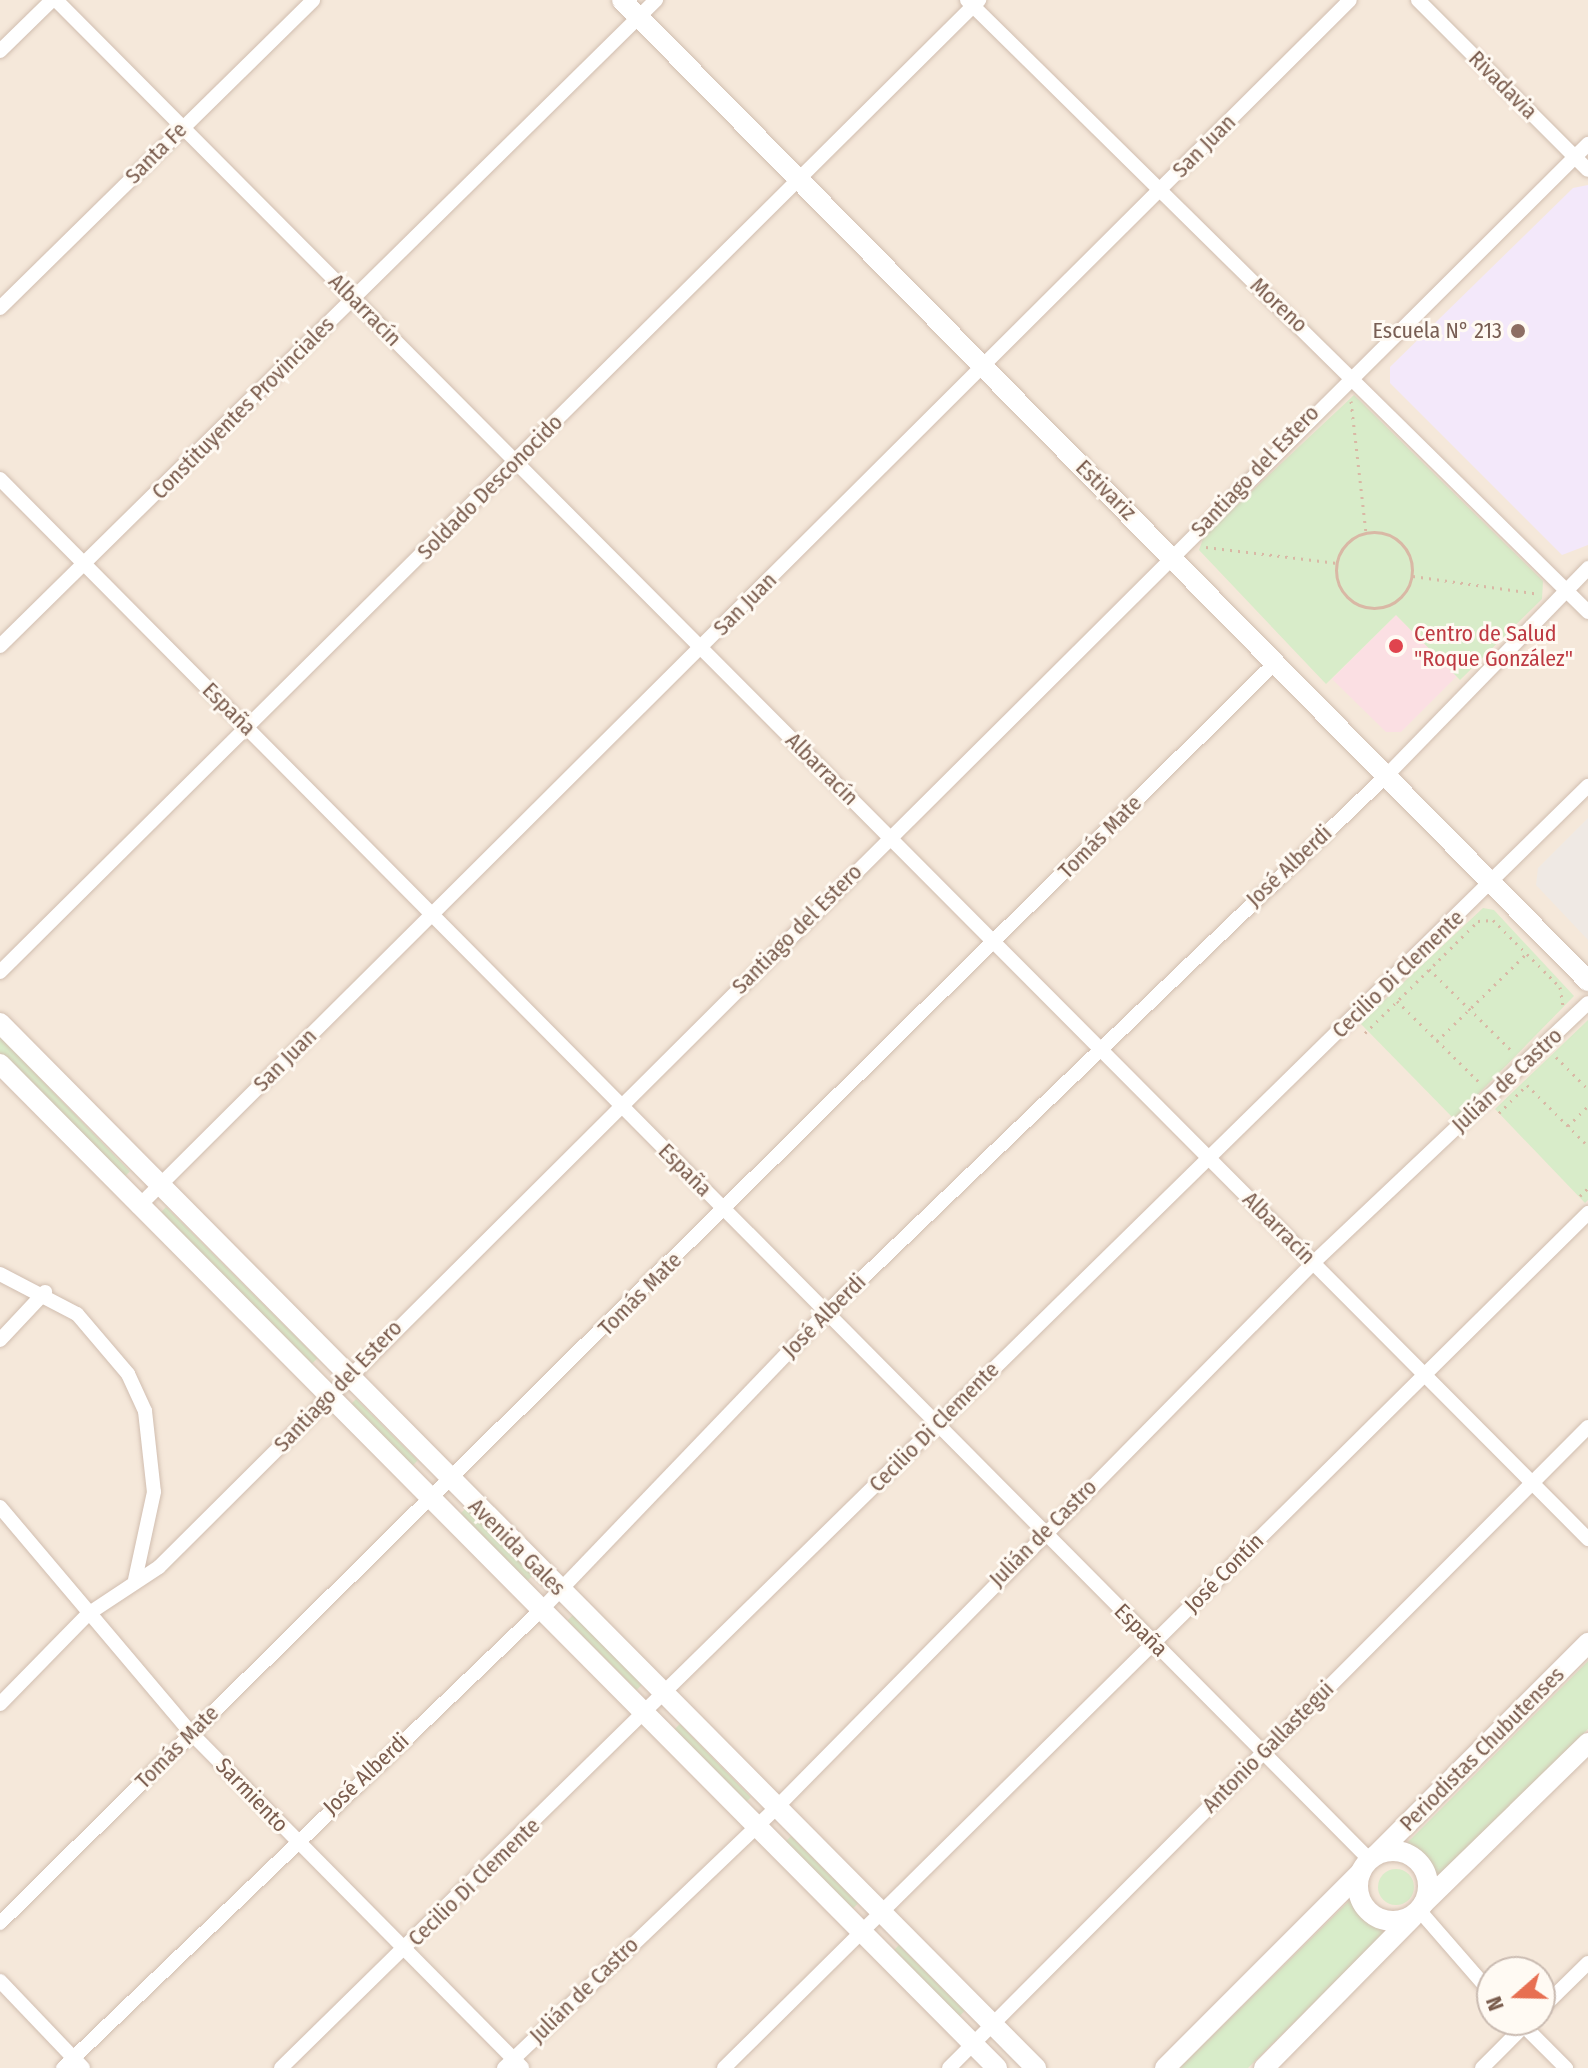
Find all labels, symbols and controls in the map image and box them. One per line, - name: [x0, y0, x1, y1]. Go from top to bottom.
- street label: Rivadavia: [1463, 45, 1543, 125]
- street label: San Juan: [1167, 109, 1241, 183]
- street label: Santa Fe: [120, 117, 192, 189]
- street label: Albarracín: [323, 268, 407, 352]
- street label: Moreno: [1245, 272, 1313, 338]
- street label: Constituyentes Provinciales: [146, 311, 340, 505]
- place label: Escuela N° 213: [1373, 318, 1502, 344]
- marker: Escuela N° 213: [1509, 322, 1527, 340]
- street label: Santiago del Estero: [1185, 400, 1325, 542]
- street label: Soldado Desconocido: [412, 409, 568, 565]
- street label: Estivariz: [1070, 454, 1142, 526]
- street label: San Juan: [708, 567, 782, 641]
- place label: Centro de Salud "Roque González": [1414, 620, 1573, 672]
- marker: Centro de Salud "Roque González": [1385, 635, 1407, 657]
- street label: España: [197, 677, 261, 741]
- street label: Albarracín: [780, 727, 864, 811]
- street label: Tomás Mate: [1053, 790, 1147, 884]
- street label: José Alberdi: [1241, 820, 1337, 912]
- street label: Santiago del Estero: [727, 859, 867, 999]
- street label: Cecilio Di Clemente: [1327, 904, 1469, 1044]
- street label: Julián de Castro: [1446, 1022, 1568, 1138]
- street label: San Juan: [248, 1023, 322, 1097]
- street label: España: [653, 1138, 717, 1202]
- street label: Albarracín: [1237, 1186, 1321, 1270]
- street label: Tomás Mate: [593, 1247, 687, 1341]
- street label: José Alberdi: [777, 1269, 871, 1363]
- street label: Santiago del Estero: [268, 1315, 408, 1457]
- street label: Cecilio Di Clemente: [864, 1357, 1004, 1497]
- street label: Julián de Castro: [984, 1474, 1102, 1592]
- street label: Avenida Gales: [463, 1493, 571, 1601]
- street label: José Contín: [1179, 1528, 1269, 1618]
- street label: España: [1109, 1598, 1173, 1662]
- street label: Periodistas Chubutenses: [1394, 1661, 1570, 1837]
- street label: Antonio Gallastegui: [1197, 1676, 1339, 1818]
- street label: Tomás Mate: [130, 1700, 224, 1794]
- street label: José Alberdi: [318, 1728, 414, 1820]
- street label: Sarmiento: [210, 1752, 294, 1838]
- street label: Cecilio Di Clemente: [403, 1812, 545, 1952]
- street label: Julián de Castro: [524, 1932, 644, 2048]
- north arrow: [1476, 1956, 1556, 2036]
- text: N: [1480, 1993, 1510, 2015]

